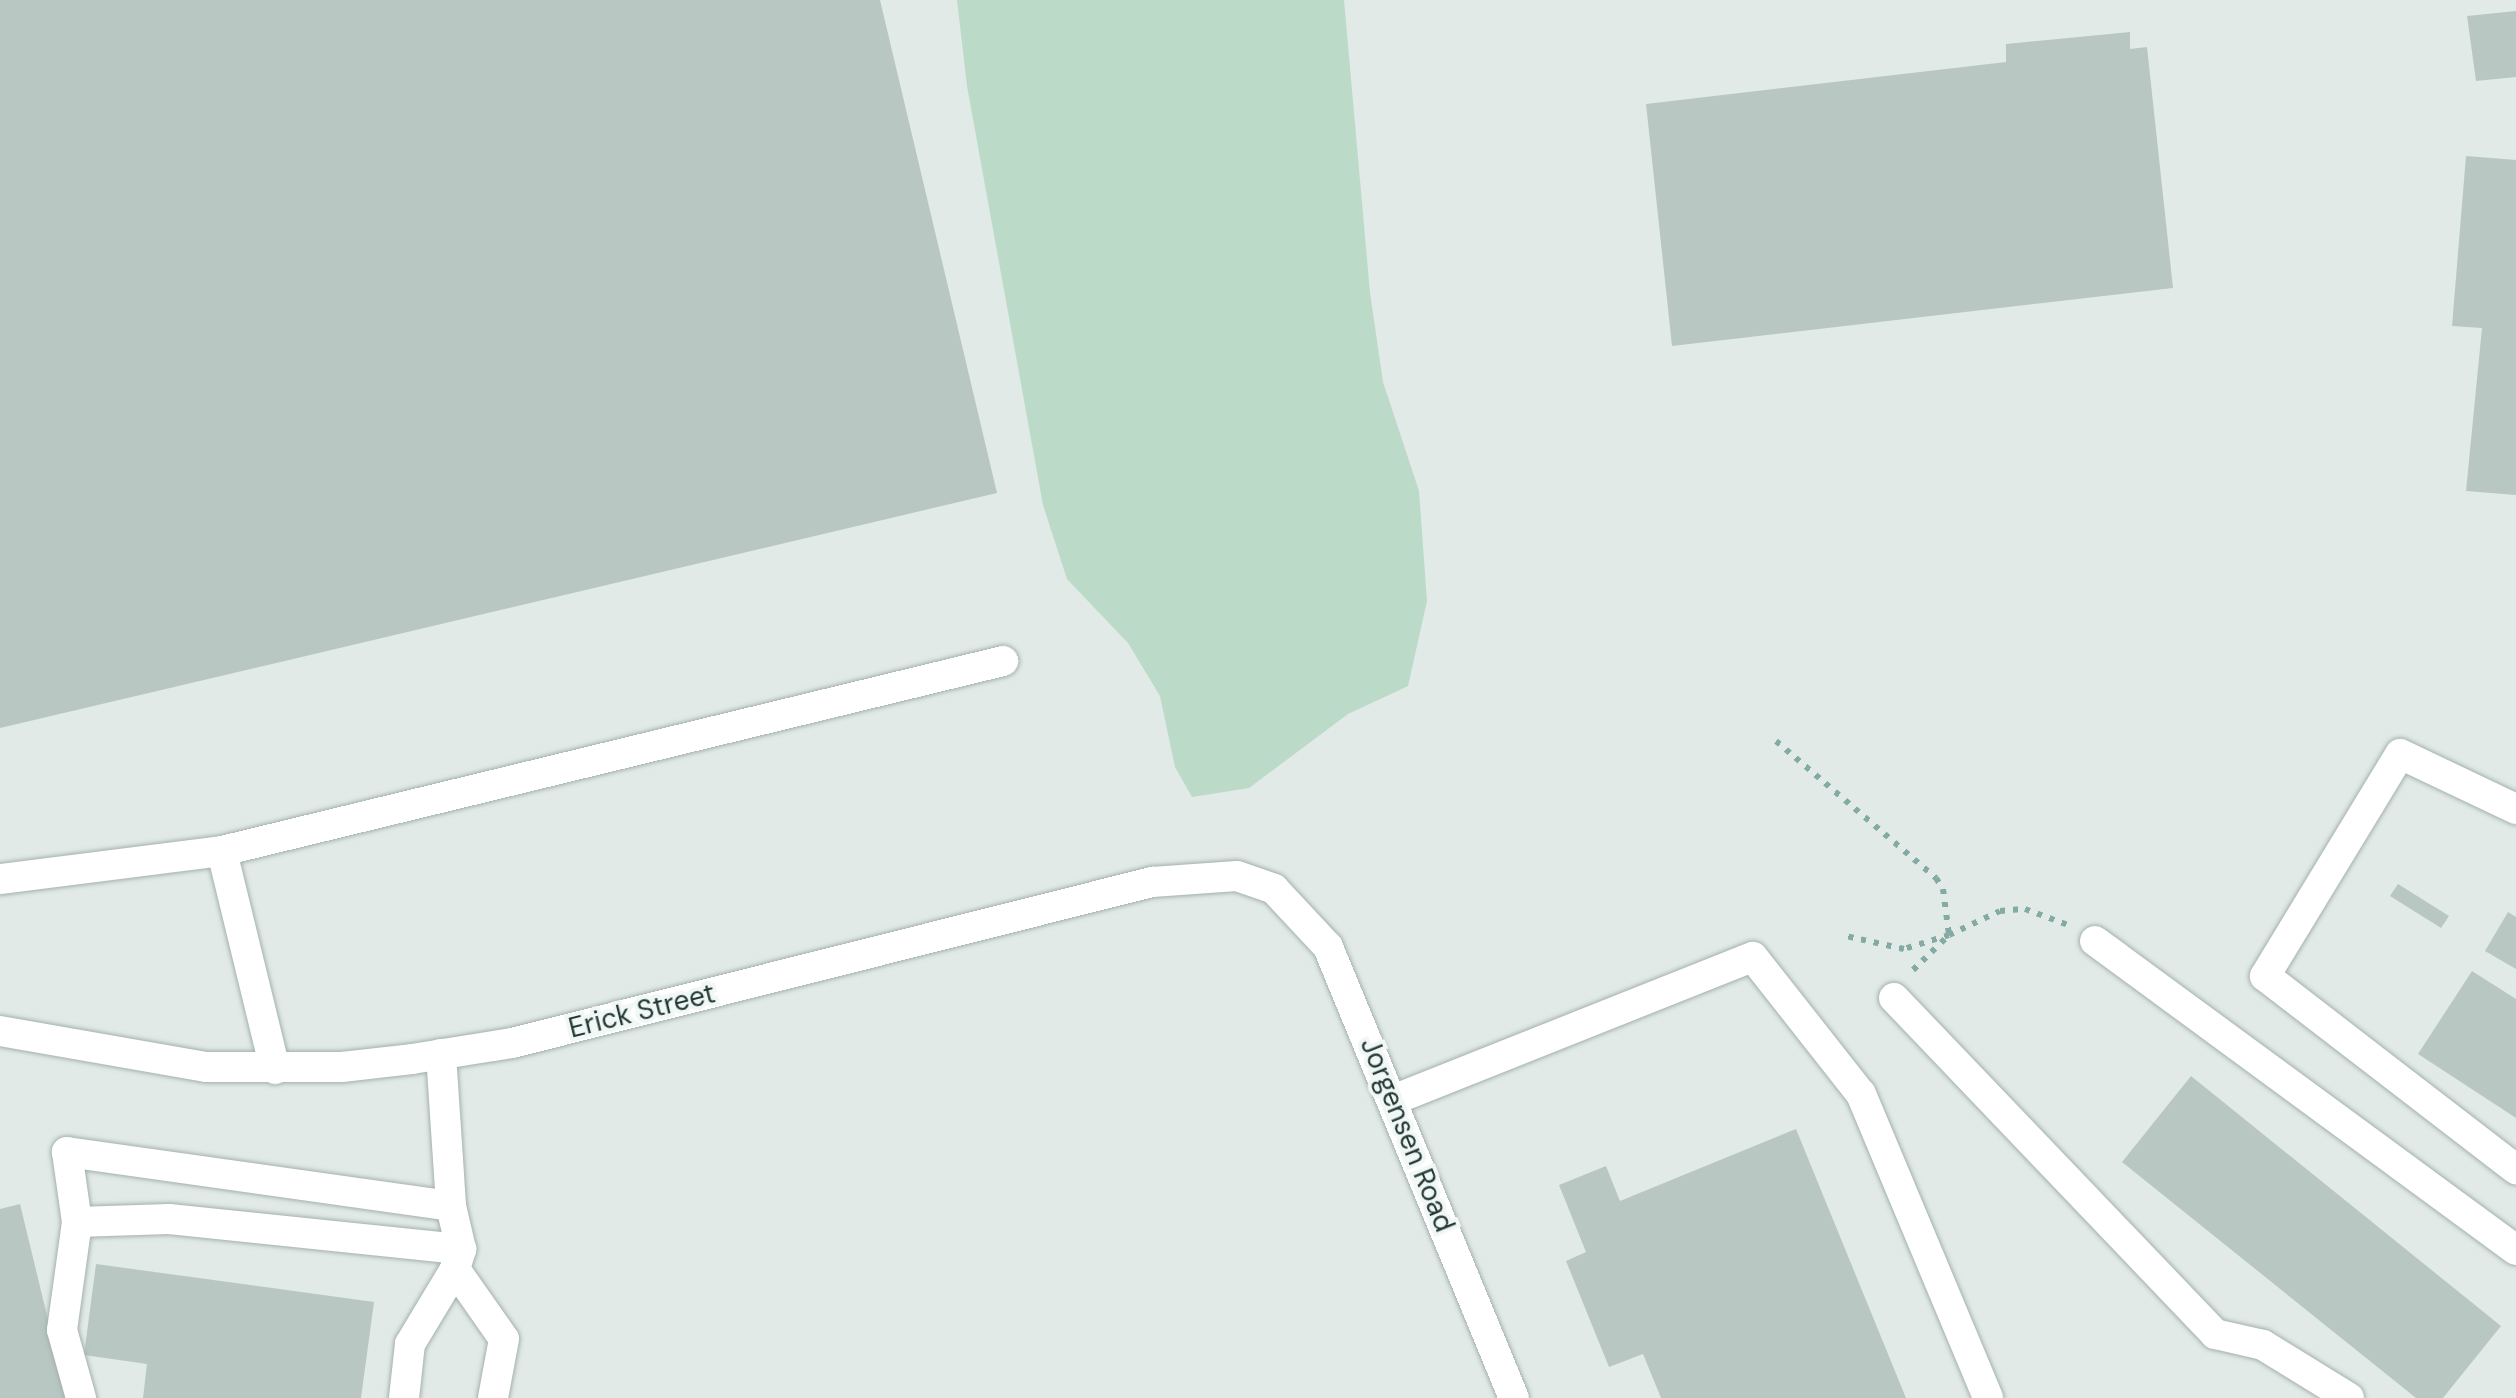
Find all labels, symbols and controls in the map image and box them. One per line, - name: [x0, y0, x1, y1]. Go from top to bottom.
- street label: Erick Street: [565, 977, 719, 1045]
- street label: Jorgensen Road: [1353, 1033, 1461, 1237]

